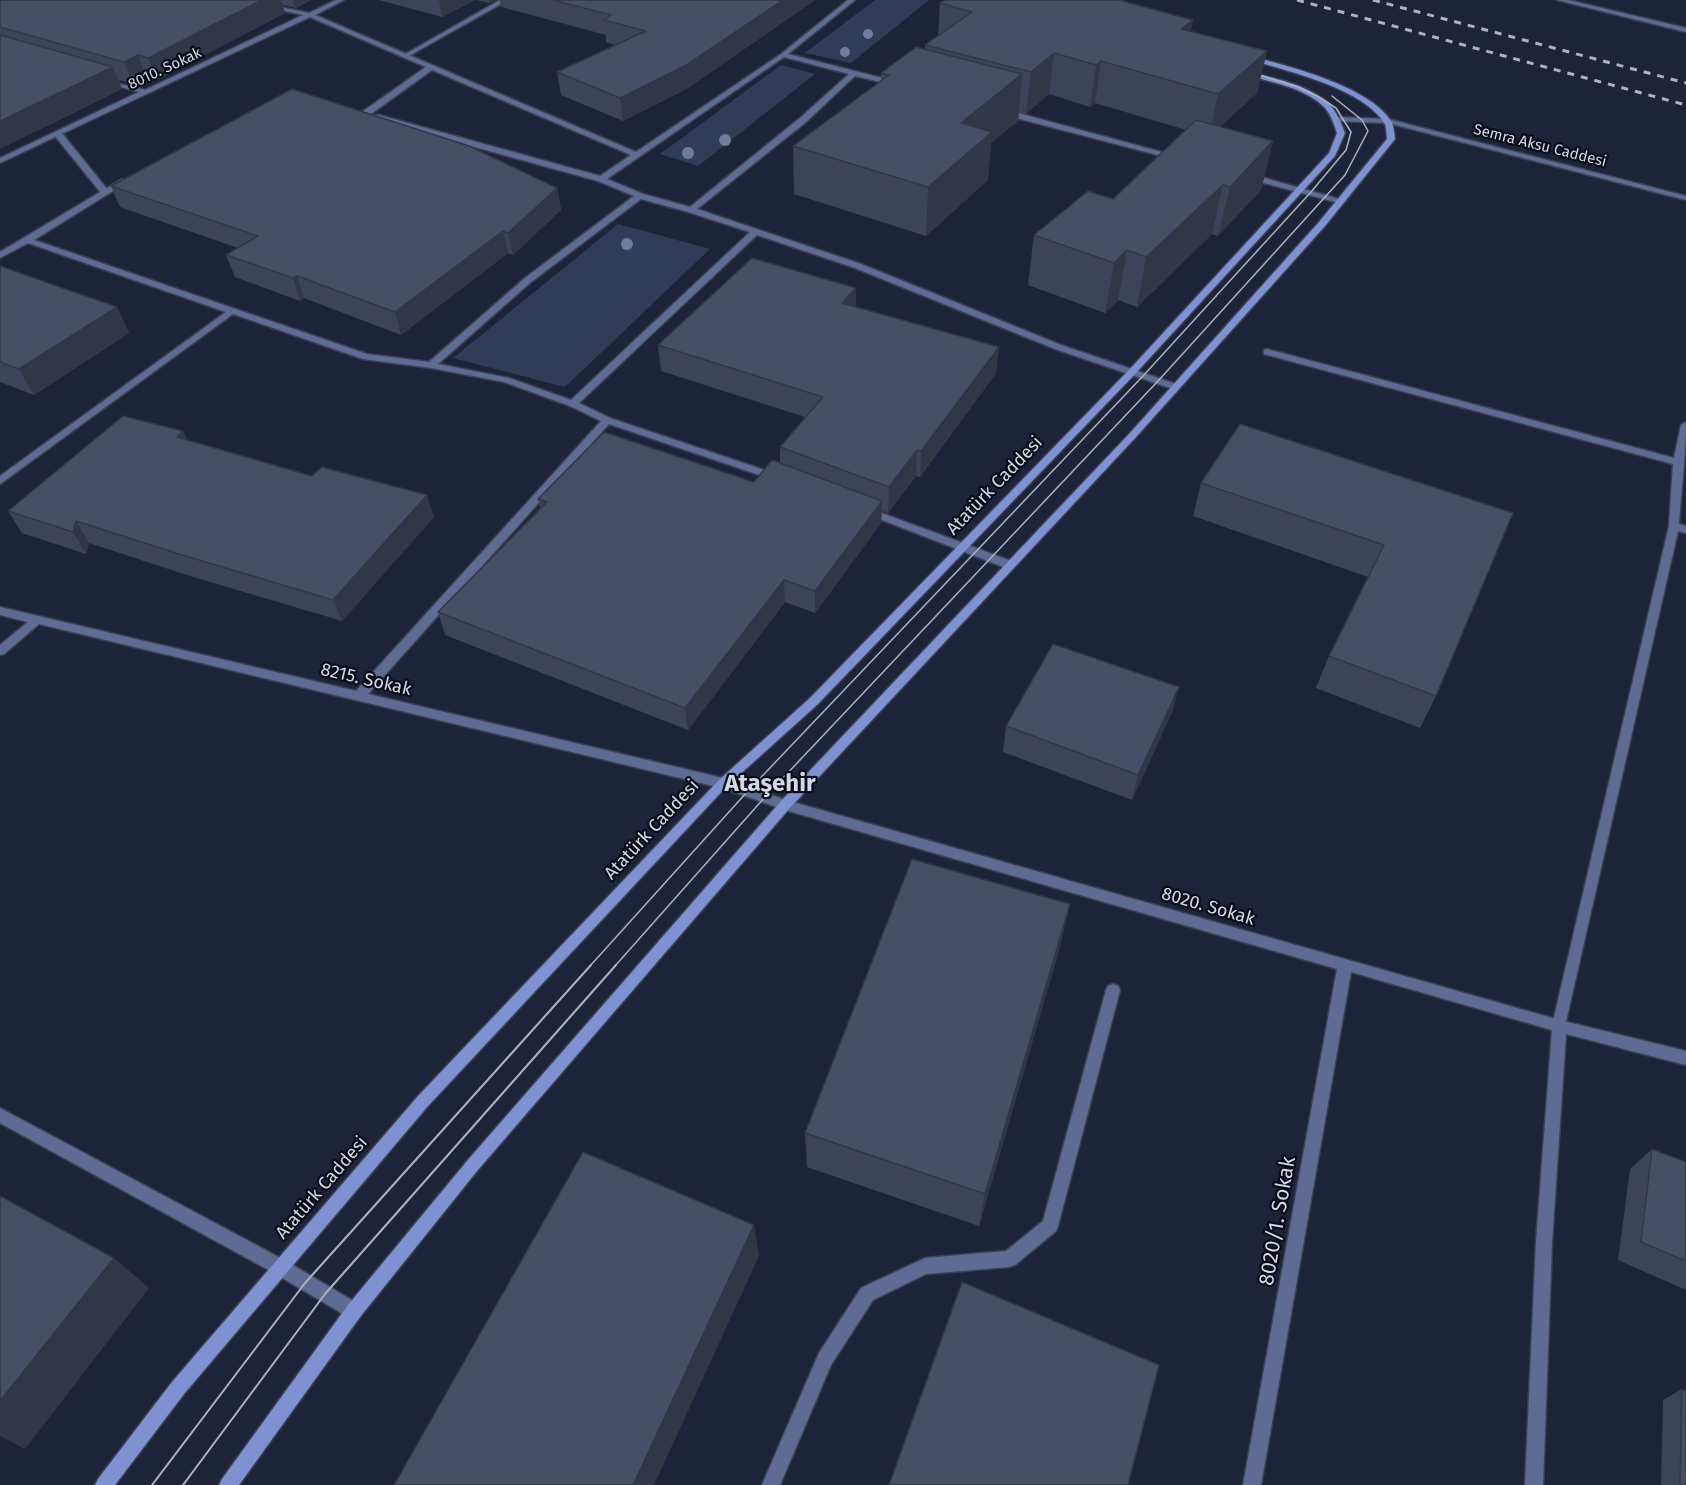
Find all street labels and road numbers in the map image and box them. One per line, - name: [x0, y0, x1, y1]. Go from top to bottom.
- street label: 8010. Sokak: [125, 44, 205, 94]
- street label: Semra Aksu Caddesi: [1472, 121, 1608, 171]
- street label: Atatürk Caddesi: [942, 432, 1048, 540]
- street label: 8215. Sokak: [319, 659, 413, 701]
- street label: Atatürk Caddesi: [600, 775, 704, 885]
- street label: 8020. Sokak: [1159, 883, 1257, 931]
- street label: Atatürk Caddesi: [272, 1132, 372, 1244]
- street label: 8020/1. Sokak: [1254, 1154, 1302, 1288]

